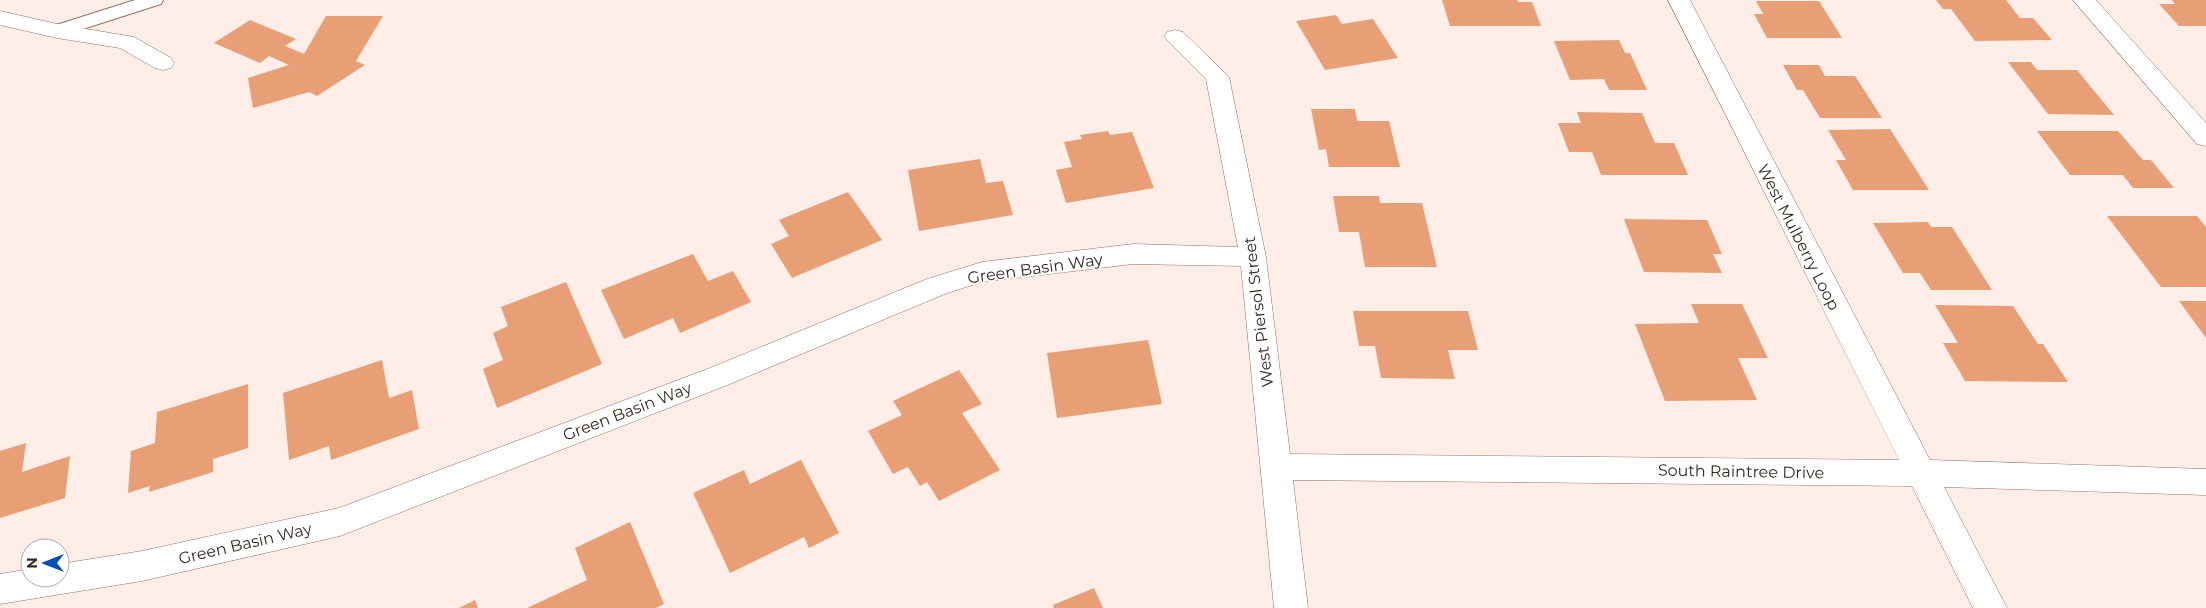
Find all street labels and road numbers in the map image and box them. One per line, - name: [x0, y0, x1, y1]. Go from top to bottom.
- street label: West Mulberry Loop: [1753, 161, 1844, 314]
- street label: West Piersol Street: [1240, 235, 1277, 388]
- street label: Green Basin Way: [966, 250, 1104, 287]
- street label: Green Basin Way: [560, 378, 694, 445]
- street label: South Raintree Drive: [1658, 461, 1824, 482]
- street label: Green Basin Way: [177, 519, 314, 568]

